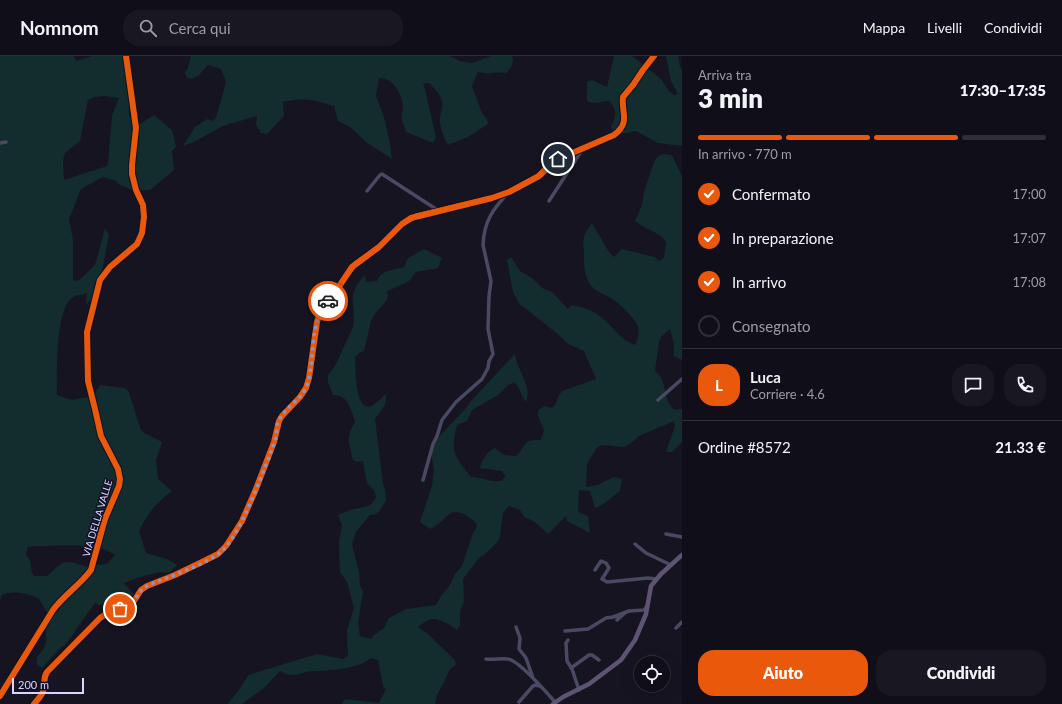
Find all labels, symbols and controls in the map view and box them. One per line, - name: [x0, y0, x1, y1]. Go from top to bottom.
- search box: [123, 10, 403, 46]
- text: Nomnom: [20, 16, 99, 39]
- icon: search: [137, 17, 159, 39]
- text: Cerca qui: [169, 19, 230, 37]
- text: Mappa: [863, 19, 905, 36]
- text: Livelli: [927, 19, 962, 36]
- text: Condividi: [984, 19, 1042, 36]
- text: Arriva tra: [698, 67, 751, 83]
- text: 17:30–17:35: [960, 81, 1046, 99]
- text: 3 min: [698, 82, 763, 114]
- pin: [541, 142, 575, 176]
- text: In arrivo · 770 m: [698, 146, 792, 162]
- icon: home: [547, 148, 569, 170]
- icon: check: [698, 183, 720, 205]
- text: Confermato: [732, 185, 811, 203]
- text: 17:00: [1013, 186, 1046, 202]
- icon: check: [698, 227, 720, 249]
- text: In preparazione: [732, 229, 834, 247]
- text: 17:07: [1013, 230, 1046, 246]
- icon: check: [698, 271, 720, 293]
- text: In arrivo: [732, 273, 786, 291]
- text: 17:08: [1013, 274, 1046, 290]
- courier: [308, 281, 348, 321]
- icon: car: [317, 290, 339, 312]
- text: Consegnato: [732, 317, 811, 335]
- button: chat: [952, 364, 994, 406]
- button: phone: [1004, 364, 1046, 406]
- text: Luca: [750, 368, 781, 386]
- text: L: [715, 376, 723, 394]
- text: Corriere · 4.6: [750, 386, 825, 402]
- text: Ordine #8572: [698, 438, 791, 456]
- text: 21.33 €: [995, 438, 1046, 456]
- street label: VIA DELLA VALLE: [80, 478, 114, 558]
- pin: [103, 592, 137, 626]
- icon: bag: [109, 598, 131, 620]
- button: Aiuto: [698, 650, 868, 696]
- button: Condividi: [876, 650, 1046, 696]
- map controls: [634, 656, 670, 692]
- button: locate: [634, 656, 670, 692]
- scale bar: [12, 676, 84, 695]
- text: 200 m: [18, 678, 49, 691]

